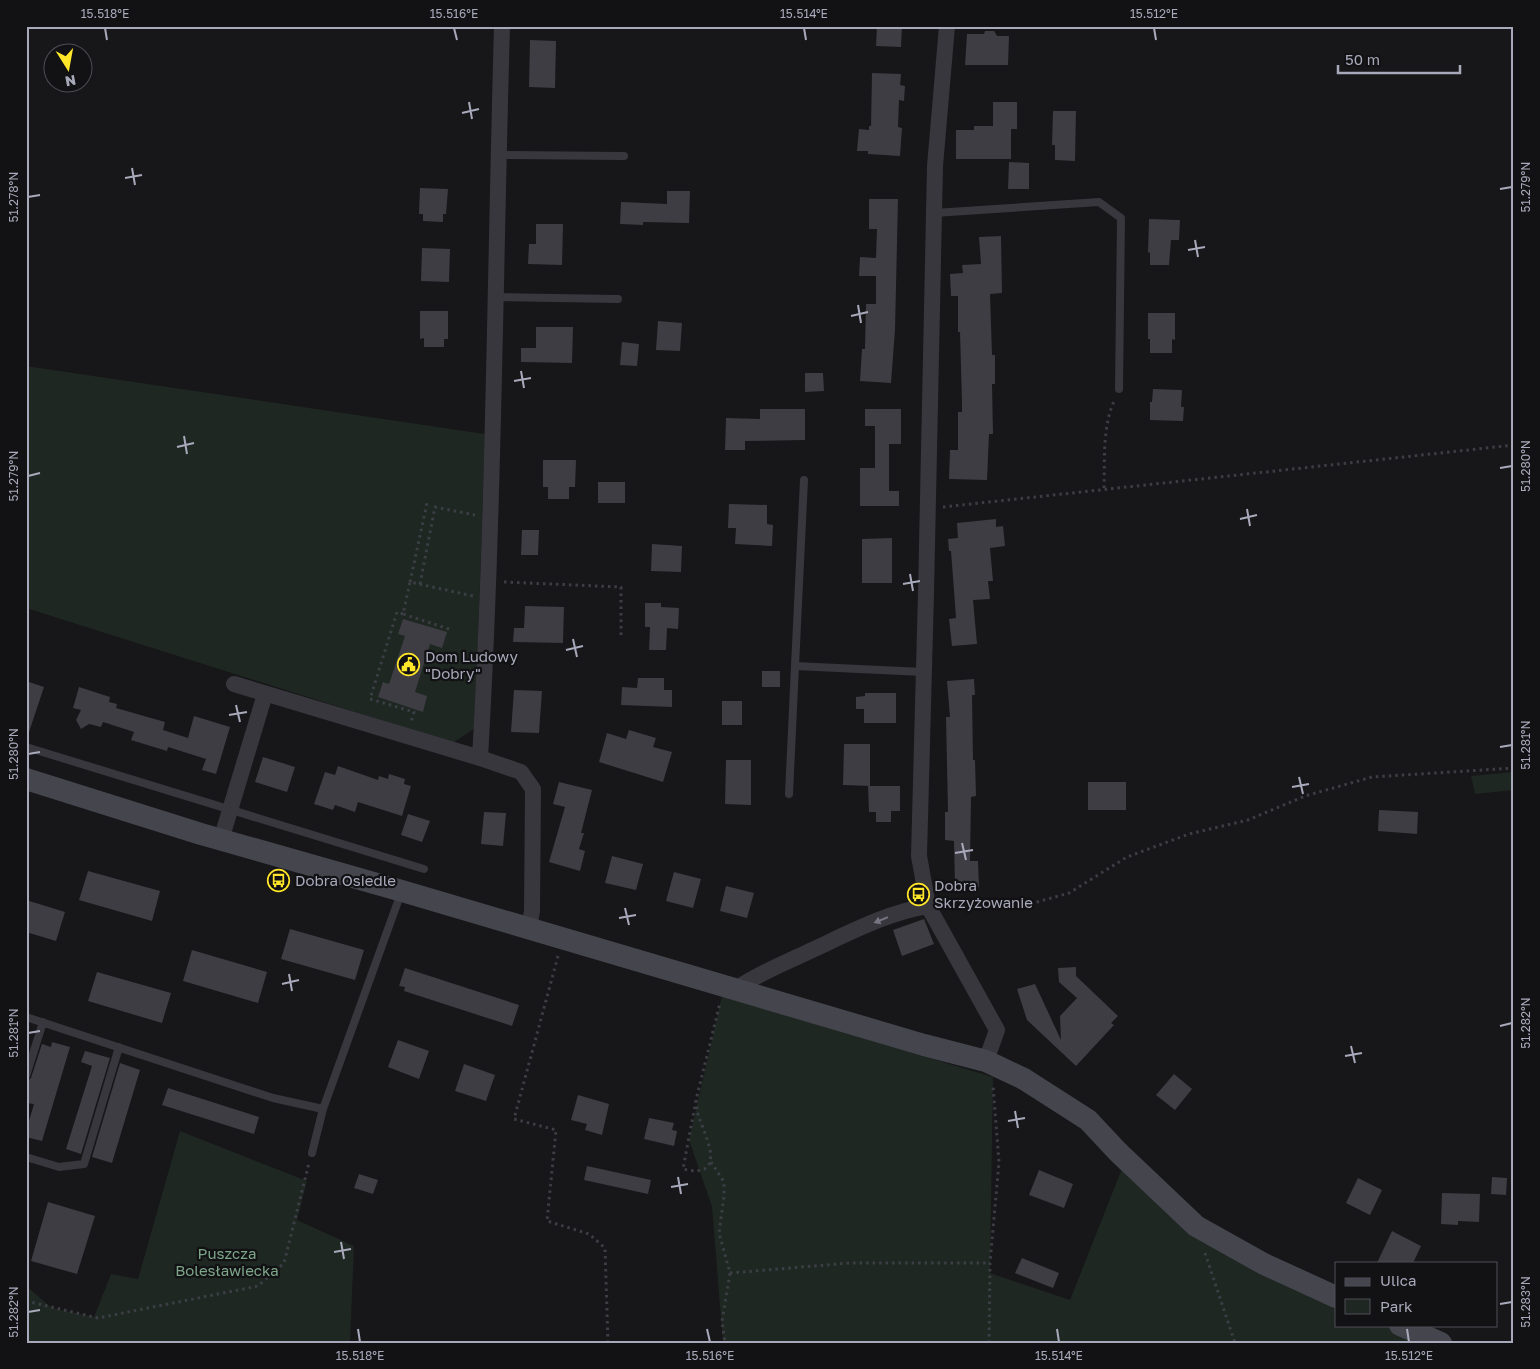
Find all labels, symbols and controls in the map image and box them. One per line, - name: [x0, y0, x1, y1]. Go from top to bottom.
- text: 15.518°E: [81, 6, 129, 21]
- text: 15.516°E: [430, 6, 478, 21]
- text: 15.514°E: [780, 6, 828, 21]
- text: 15.512°E: [1130, 6, 1178, 21]
- north arrow: [42, 42, 92, 92]
- scale bar: [1338, 42, 1460, 74]
- text: 50 m: [1345, 50, 1380, 68]
- text: N: [64, 72, 77, 91]
- text: 51.279°N: [1518, 162, 1533, 212]
- text: 51.278°N: [6, 172, 21, 222]
- text: 51.280°N: [1518, 440, 1533, 492]
- text: 51.279°N: [6, 451, 21, 501]
- place label: Dom Ludowy "Dobry": [425, 647, 518, 682]
- public building icon: Dom Ludowy "Dobry": [397, 653, 421, 677]
- text: 51.281°N: [1518, 720, 1533, 770]
- text: 51.280°N: [6, 728, 21, 780]
- bus stop icon: Dobra Osiedle: [267, 868, 291, 892]
- place label: Dobra Osiedle: [295, 871, 396, 889]
- place label: Dobra Skrzyżowanie: [934, 876, 1033, 911]
- bus stop icon: Dobra Skrzyżowanie: [906, 882, 930, 906]
- one-way arrow: [874, 917, 889, 924]
- text: 51.282°N: [1518, 997, 1533, 1049]
- text: 51.281°N: [6, 1008, 21, 1058]
- park label: Puszcza Bolesławiecka: [175, 1244, 279, 1279]
- legend: [1335, 1262, 1498, 1326]
- text: Ulica: [1380, 1271, 1416, 1289]
- text: 51.283°N: [1518, 1276, 1533, 1328]
- text: 51.282°N: [6, 1286, 21, 1338]
- text: Park: [1380, 1297, 1413, 1315]
- text: 15.518°E: [336, 1348, 384, 1363]
- text: 15.516°E: [686, 1348, 734, 1363]
- text: 15.514°E: [1035, 1348, 1083, 1363]
- text: 15.512°E: [1385, 1348, 1433, 1363]

